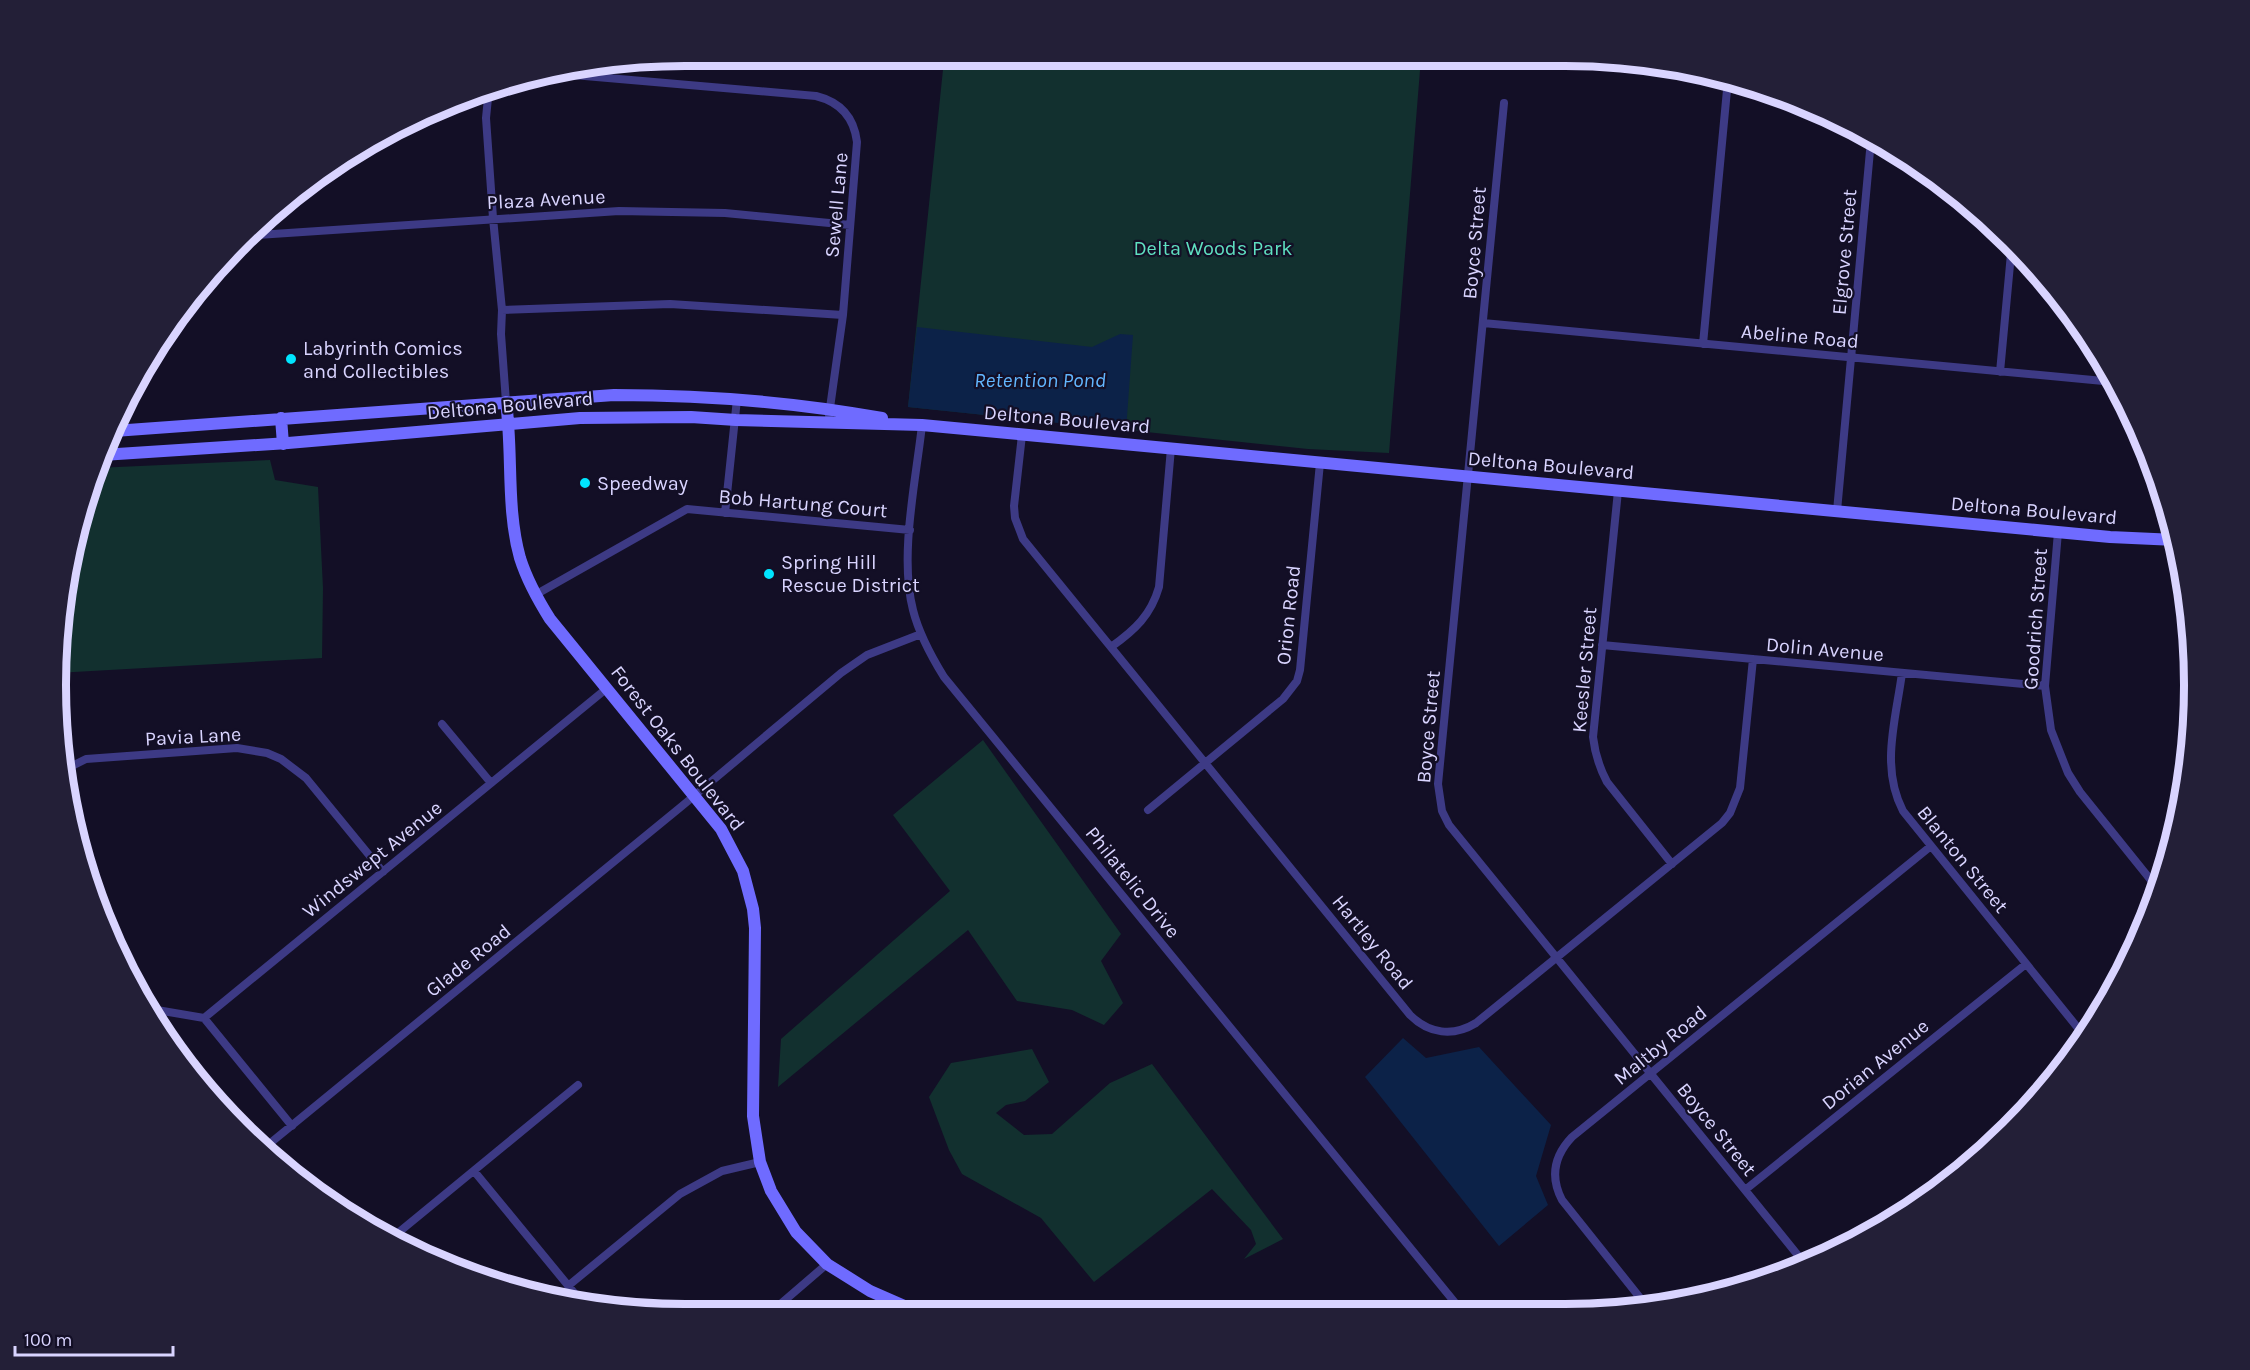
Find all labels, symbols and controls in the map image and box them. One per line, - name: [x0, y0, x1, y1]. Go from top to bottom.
- street label: Sewell Lane: [820, 151, 853, 259]
- street label: Plaza Avenue: [486, 185, 606, 214]
- street label: Boyce Street: [1458, 185, 1491, 300]
- street label: Elgrove Street: [1828, 188, 1861, 316]
- park label: Delta Woods Park: [1133, 237, 1293, 260]
- street label: Abeline Road: [1740, 320, 1860, 353]
- place label: Labyrinth Comics and Collectibles: [303, 337, 463, 383]
- marker: Labyrinth Comics and Collectibles: [284, 352, 298, 366]
- water label: Retention Pond: [974, 368, 1106, 392]
- street label: Deltona Boulevard: [426, 387, 594, 424]
- street label: Deltona Boulevard: [983, 401, 1151, 438]
- street label: Deltona Boulevard: [1467, 447, 1635, 484]
- place label: Speedway: [597, 472, 688, 495]
- marker: Speedway: [578, 476, 592, 490]
- street label: Bob Hartung Court: [718, 485, 889, 522]
- street label: Deltona Boulevard: [1950, 492, 2118, 529]
- street label: Goodrich Street: [2019, 547, 2052, 691]
- place label: Spring Hill Rescue District: [781, 551, 920, 597]
- street label: Orion Road: [1272, 564, 1305, 666]
- marker: Spring Hill Rescue District: [762, 567, 776, 581]
- street label: Keesler Street: [1568, 606, 1601, 734]
- street label: Dolin Avenue: [1765, 633, 1885, 666]
- street label: Forest Oaks Boulevard: [606, 661, 749, 835]
- street label: Boyce Street: [1412, 669, 1445, 784]
- street label: Pavia Lane: [144, 722, 242, 751]
- street label: Windswept Avenue: [298, 796, 447, 923]
- street label: Blanton Street: [1912, 801, 2013, 918]
- street label: Philatelic Drive: [1081, 822, 1185, 943]
- street label: Hartley Road: [1327, 890, 1418, 994]
- street label: Glade Road: [421, 919, 515, 1002]
- street label: Maltby Road: [1609, 1001, 1711, 1090]
- street label: Dorian Avenue: [1817, 1014, 1933, 1115]
- street label: Boyce Street: [1672, 1078, 1761, 1181]
- scale bar: [15, 1319, 172, 1357]
- text: 100 m: [24, 1329, 72, 1351]

